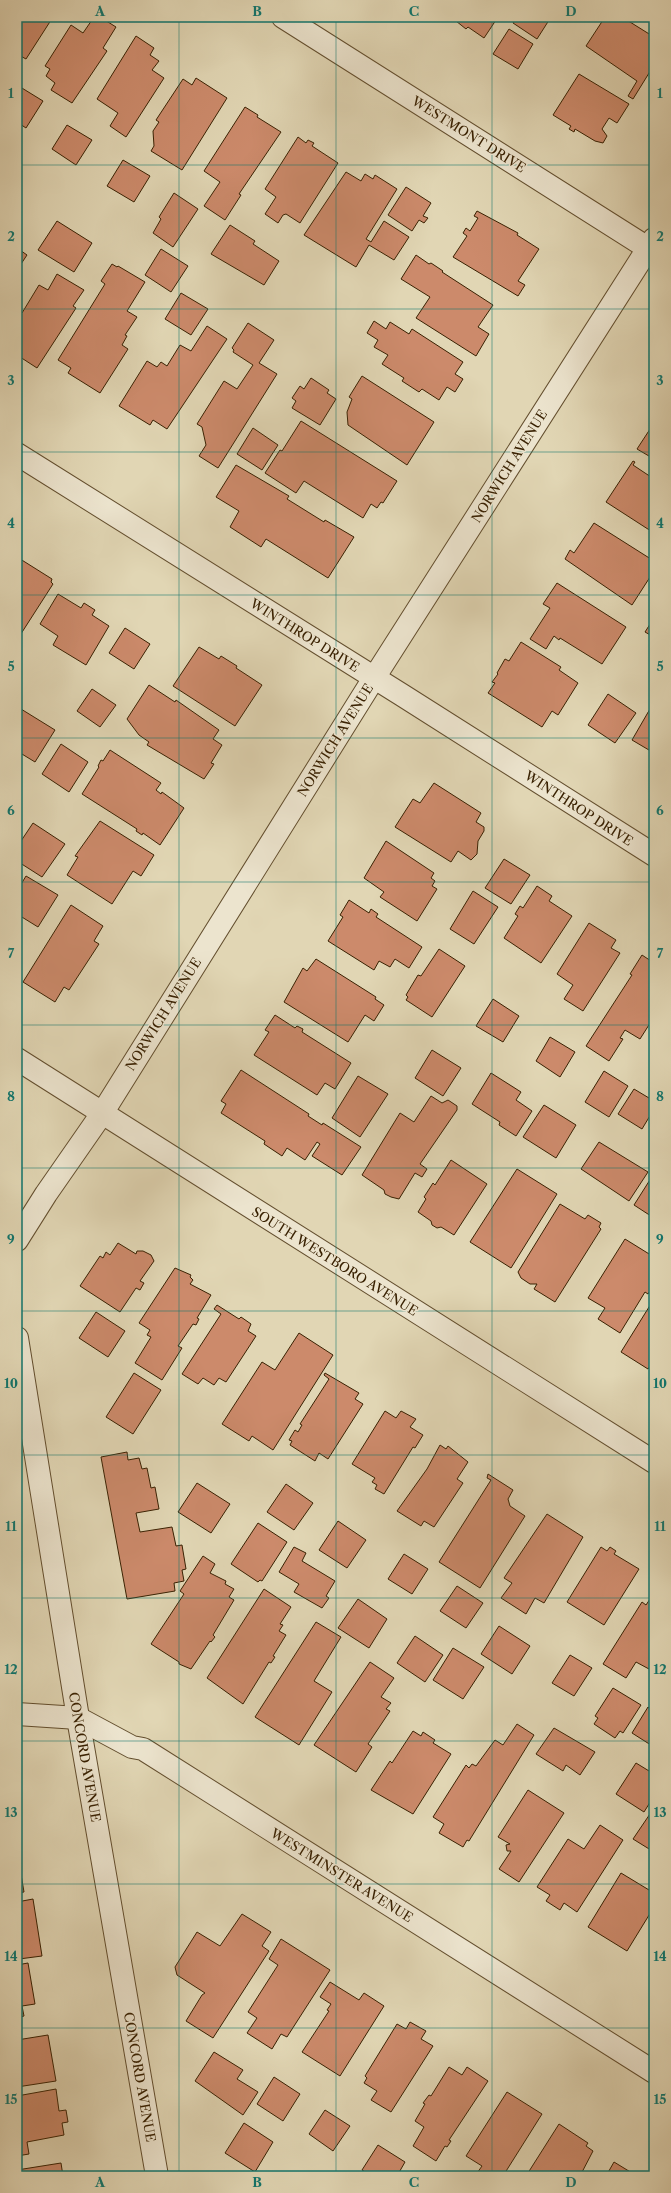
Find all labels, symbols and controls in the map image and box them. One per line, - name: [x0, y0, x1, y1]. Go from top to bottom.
- text: A: [94, 3, 106, 19]
- text: B: [252, 3, 262, 19]
- text: C: [409, 3, 419, 19]
- text: D: [565, 3, 577, 19]
- text: 1: [8, 85, 14, 101]
- text: 1: [657, 85, 663, 101]
- street label: WESTMONT DRIVE: [408, 92, 529, 176]
- text: 2: [7, 228, 15, 244]
- text: 2: [656, 228, 664, 244]
- text: 3: [7, 372, 15, 388]
- text: 3: [656, 372, 664, 388]
- street label: NORWICH AVENUE: [468, 407, 550, 525]
- text: 4: [7, 515, 15, 531]
- text: 4: [656, 515, 664, 531]
- street label: WINTHROP DRIVE: [247, 594, 363, 675]
- text: 5: [7, 658, 15, 674]
- text: 5: [656, 658, 664, 674]
- street label: NORWICH AVENUE: [294, 681, 376, 799]
- street label: WINTHROP DRIVE: [521, 767, 636, 849]
- text: 6: [7, 802, 15, 818]
- text: 6: [656, 802, 664, 818]
- text: 7: [8, 945, 15, 961]
- text: 7: [657, 945, 664, 961]
- street label: NORWICH AVENUE: [122, 955, 204, 1073]
- text: 8: [7, 1088, 15, 1104]
- text: 8: [656, 1088, 664, 1104]
- street label: SOUTH WESTBORO AVENUE: [249, 1203, 421, 1319]
- text: 9: [7, 1231, 15, 1247]
- text: 9: [656, 1231, 664, 1247]
- text: 10: [4, 1375, 18, 1391]
- text: 10: [653, 1375, 667, 1391]
- text: 11: [5, 1518, 17, 1534]
- text: 11: [654, 1518, 666, 1534]
- text: 12: [4, 1661, 18, 1677]
- text: 12: [653, 1661, 667, 1677]
- street label: CONCORD AVENUE: [66, 1691, 104, 1823]
- text: 13: [4, 1804, 18, 1820]
- text: 13: [653, 1804, 667, 1820]
- street label: WESTMINSTER AVENUE: [267, 1824, 416, 1925]
- text: 14: [4, 1948, 18, 1964]
- text: 14: [653, 1948, 667, 1964]
- street label: CONCORD AVENUE: [121, 2011, 159, 2143]
- text: 15: [4, 2091, 18, 2107]
- text: 15: [653, 2091, 667, 2107]
- text: A: [94, 2174, 106, 2190]
- text: B: [252, 2174, 262, 2190]
- text: C: [409, 2174, 419, 2190]
- text: D: [565, 2174, 577, 2190]

